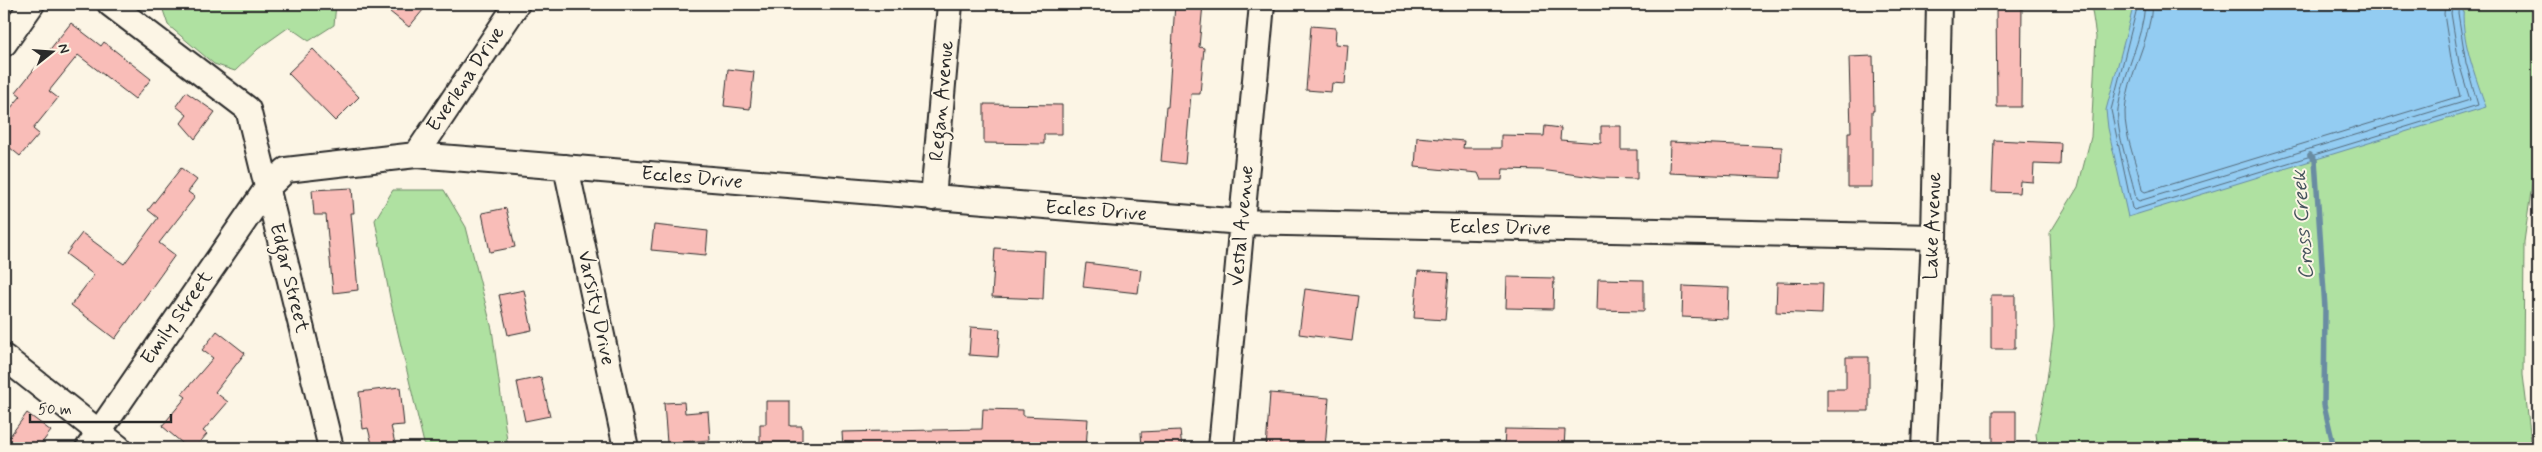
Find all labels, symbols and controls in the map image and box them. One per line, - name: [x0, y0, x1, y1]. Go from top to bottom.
- street label: Everlena Drive: [421, 21, 511, 137]
- north arrow: [28, 28, 78, 78]
- street label: Regan Avenue: [923, 40, 963, 163]
- text: N: [54, 41, 73, 56]
- street label: Eccles Drive: [640, 160, 744, 196]
- street label: Vestal Avenue: [1223, 164, 1261, 288]
- water label: Cross Creek: [2285, 168, 2321, 281]
- street label: Lake Avenue: [1918, 172, 1948, 280]
- street label: Eccles Drive: [1044, 194, 1148, 228]
- street label: Eccles Drive: [1449, 214, 1551, 242]
- street label: Edgar Street: [260, 220, 316, 336]
- street label: Varsity Drive: [571, 248, 621, 368]
- street label: Emily Street: [135, 265, 219, 370]
- scale bar: [30, 392, 171, 424]
- text: 50 m: [38, 400, 72, 420]

